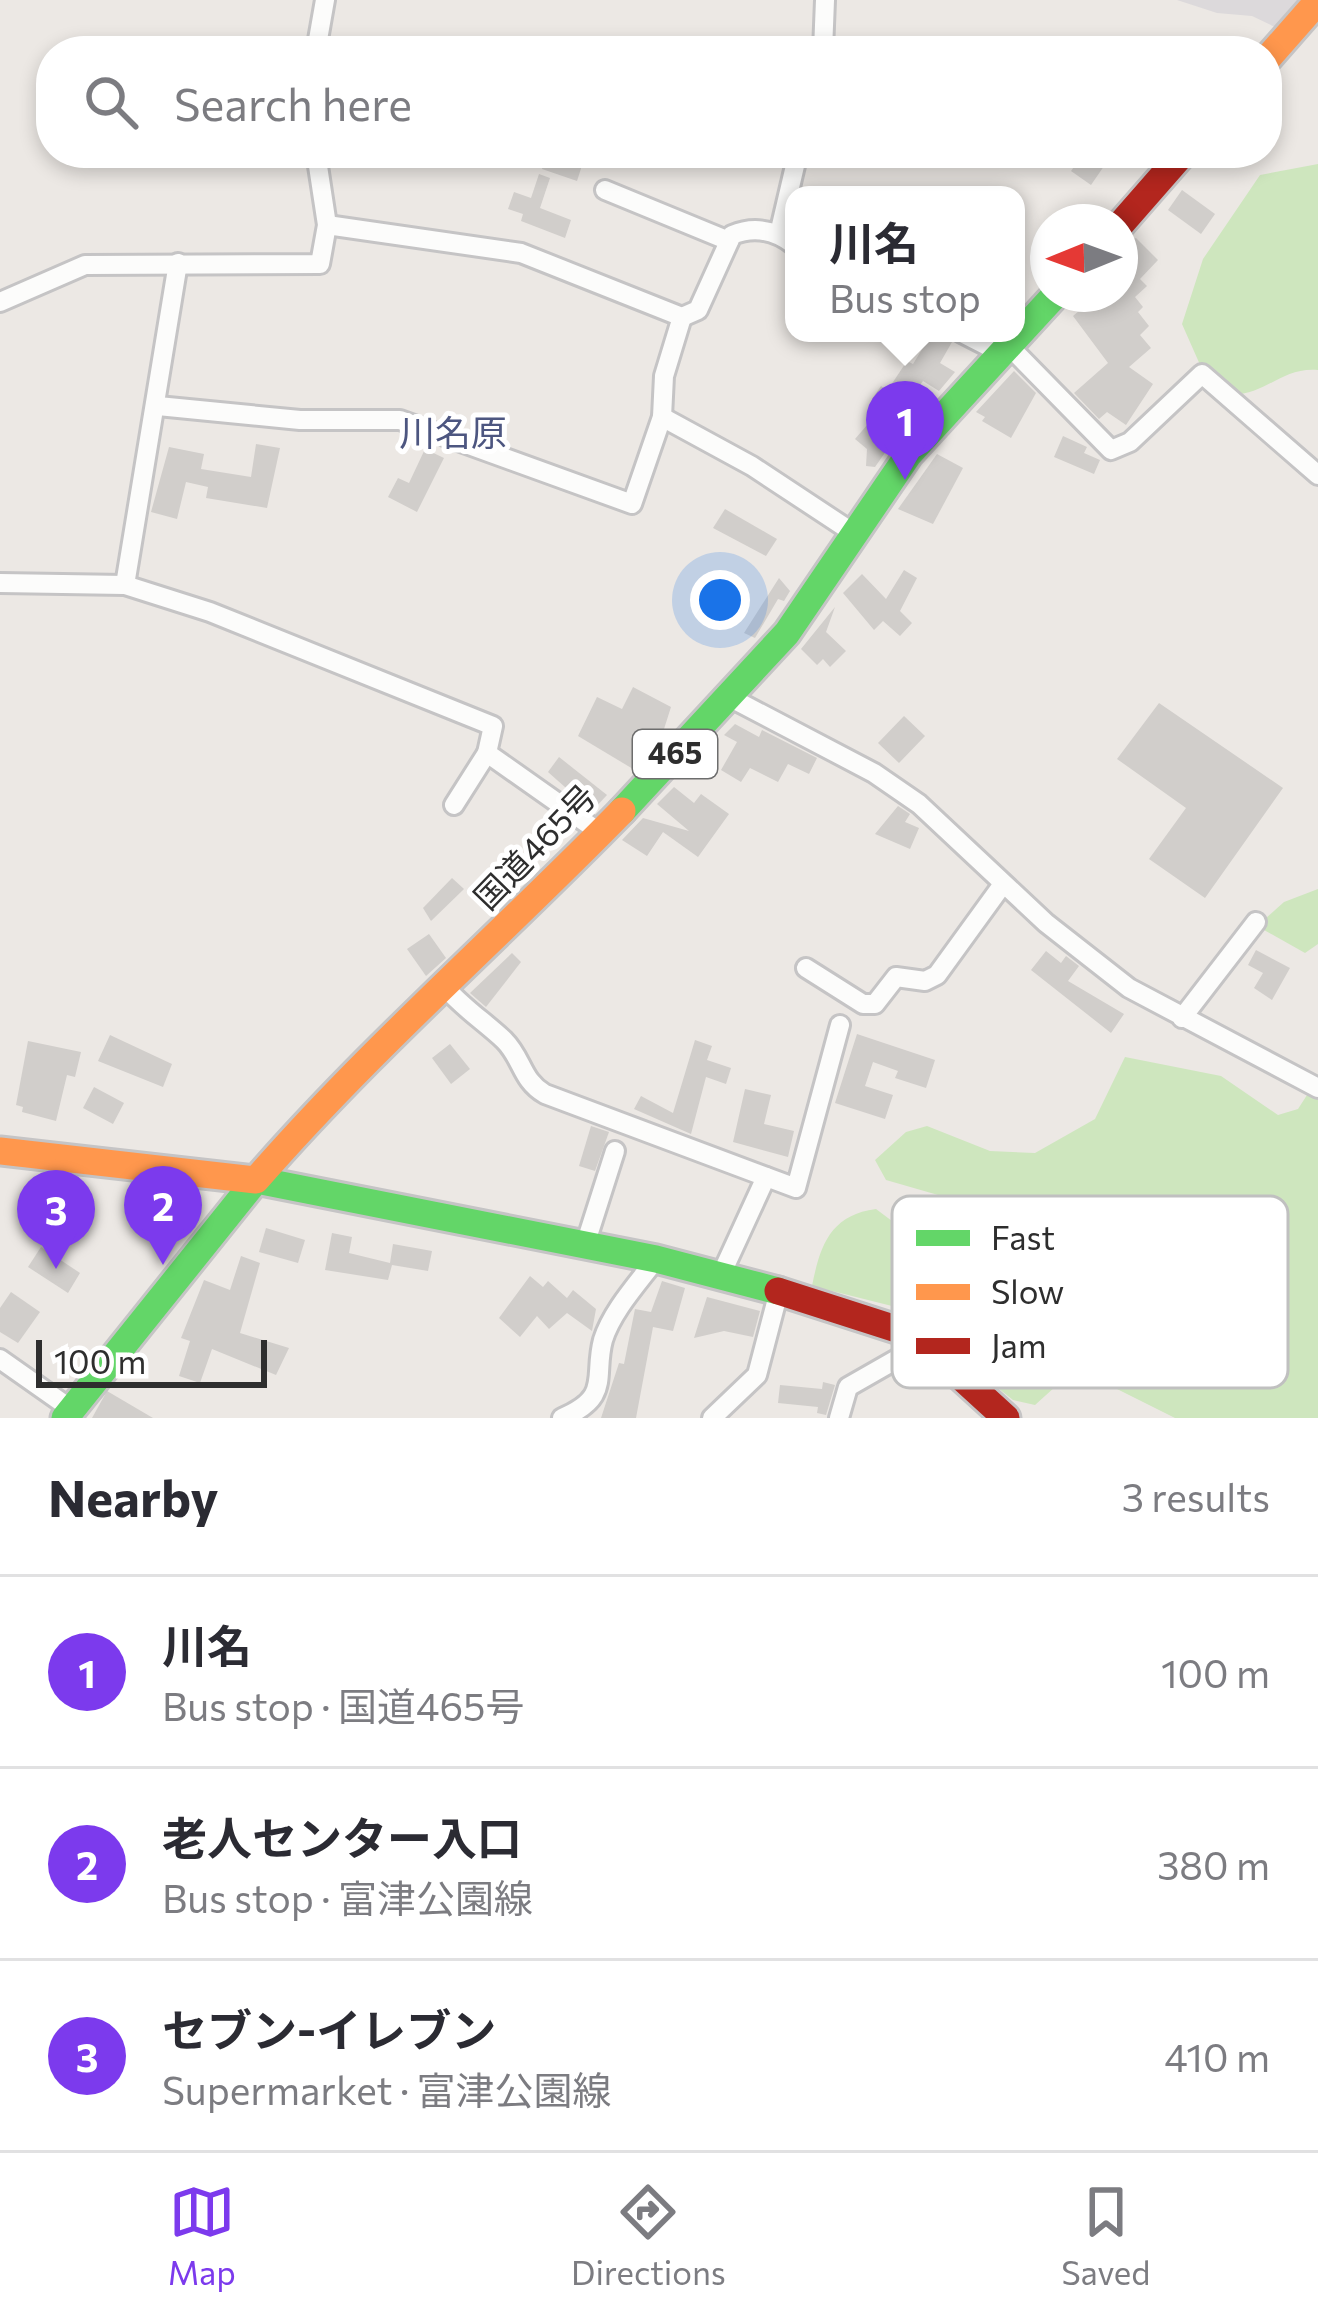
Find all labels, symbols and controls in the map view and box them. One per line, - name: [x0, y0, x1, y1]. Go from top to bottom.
- search box: [36, 36, 1282, 168]
- icon: search: [78, 69, 144, 135]
- text: Search here: [174, 75, 412, 130]
- popup: [785, 186, 1025, 342]
- north arrow: [1030, 204, 1138, 312]
- text: 川名: [829, 214, 919, 269]
- text: Bus stop: [829, 273, 981, 321]
- pin: 1: [866, 381, 944, 480]
- district label: 川名原: [399, 409, 507, 453]
- your location: [690, 570, 750, 630]
- road number: 465: [633, 730, 717, 778]
- street label: 国道465号: [464, 775, 603, 917]
- pin: 2: [124, 1166, 202, 1265]
- pin: 3: [17, 1170, 95, 1269]
- legend: [892, 1196, 1288, 1388]
- text: Fast: [991, 1216, 1055, 1257]
- text: Slow: [991, 1270, 1064, 1311]
- text: Jam: [991, 1324, 1047, 1365]
- scale bar: [36, 1334, 267, 1387]
- text: 100 m: [54, 1340, 146, 1381]
- text: Nearby: [48, 1465, 218, 1528]
- text: 3 results: [1122, 1472, 1270, 1520]
- text: 川名: [162, 1617, 252, 1672]
- text: 1: [78, 1648, 96, 1696]
- text: 100 m: [1161, 1648, 1270, 1696]
- text: Bus stop · 国道465号: [162, 1681, 525, 1729]
- text: 老人センター入口: [162, 1809, 522, 1864]
- text: 2: [76, 1840, 98, 1888]
- text: 380 m: [1157, 1840, 1270, 1888]
- text: Bus stop · 富津公園線: [162, 1873, 533, 1921]
- text: セブン-イレブン: [162, 2001, 496, 2056]
- text: 3: [76, 2032, 98, 2080]
- text: 410 m: [1164, 2032, 1270, 2080]
- text: Supermarket · 富津公園線: [162, 2065, 612, 2113]
- tab: Map: [168, 2179, 236, 2292]
- tab: Directions: [571, 2179, 726, 2292]
- tab: Saved: [1061, 2179, 1150, 2292]

